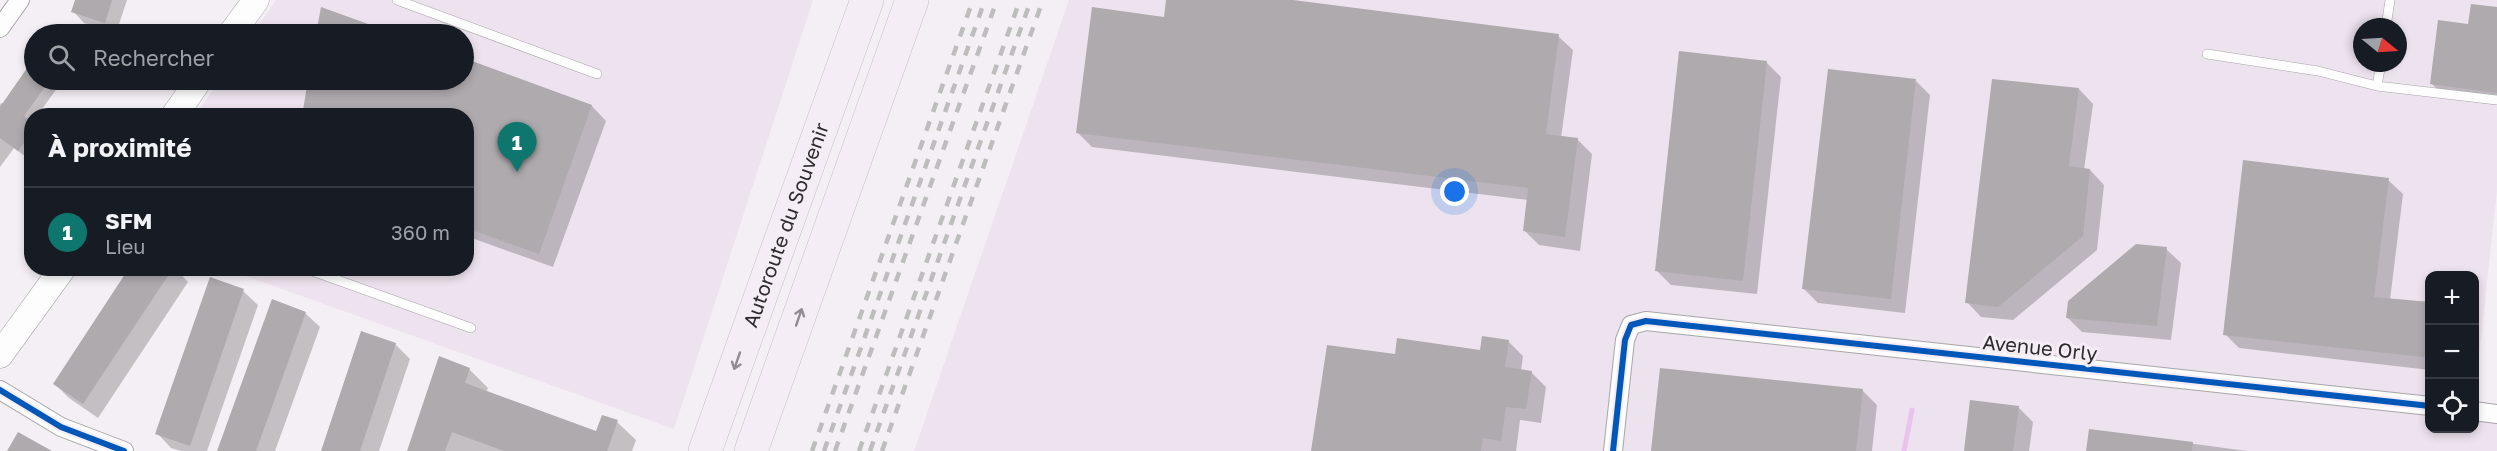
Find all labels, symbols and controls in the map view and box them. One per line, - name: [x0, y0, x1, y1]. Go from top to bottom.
- north arrow: [2353, 18, 2407, 72]
- search box: [24, 24, 474, 90]
- icon: search: [45, 41, 78, 74]
- text: Rechercher: [93, 44, 214, 71]
- street label: Autoroute du Souvenir: [737, 119, 833, 330]
- pin: 1: [498, 122, 536, 172]
- text: À proximité: [48, 132, 192, 163]
- your location: [1440, 177, 1469, 206]
- text: SFM: [105, 207, 152, 234]
- text: 1: [62, 220, 73, 244]
- text: 360 m: [391, 220, 450, 244]
- text: Lieu: [105, 234, 145, 258]
- map controls: [2425, 271, 2479, 433]
- button: +: [2425, 271, 2479, 325]
- one-way arrow: [794, 308, 805, 326]
- button: −: [2425, 325, 2479, 379]
- street label: Avenue Orly: [1981, 329, 2099, 365]
- one-way arrow: [730, 351, 741, 370]
- button: locate: [2425, 379, 2479, 433]

